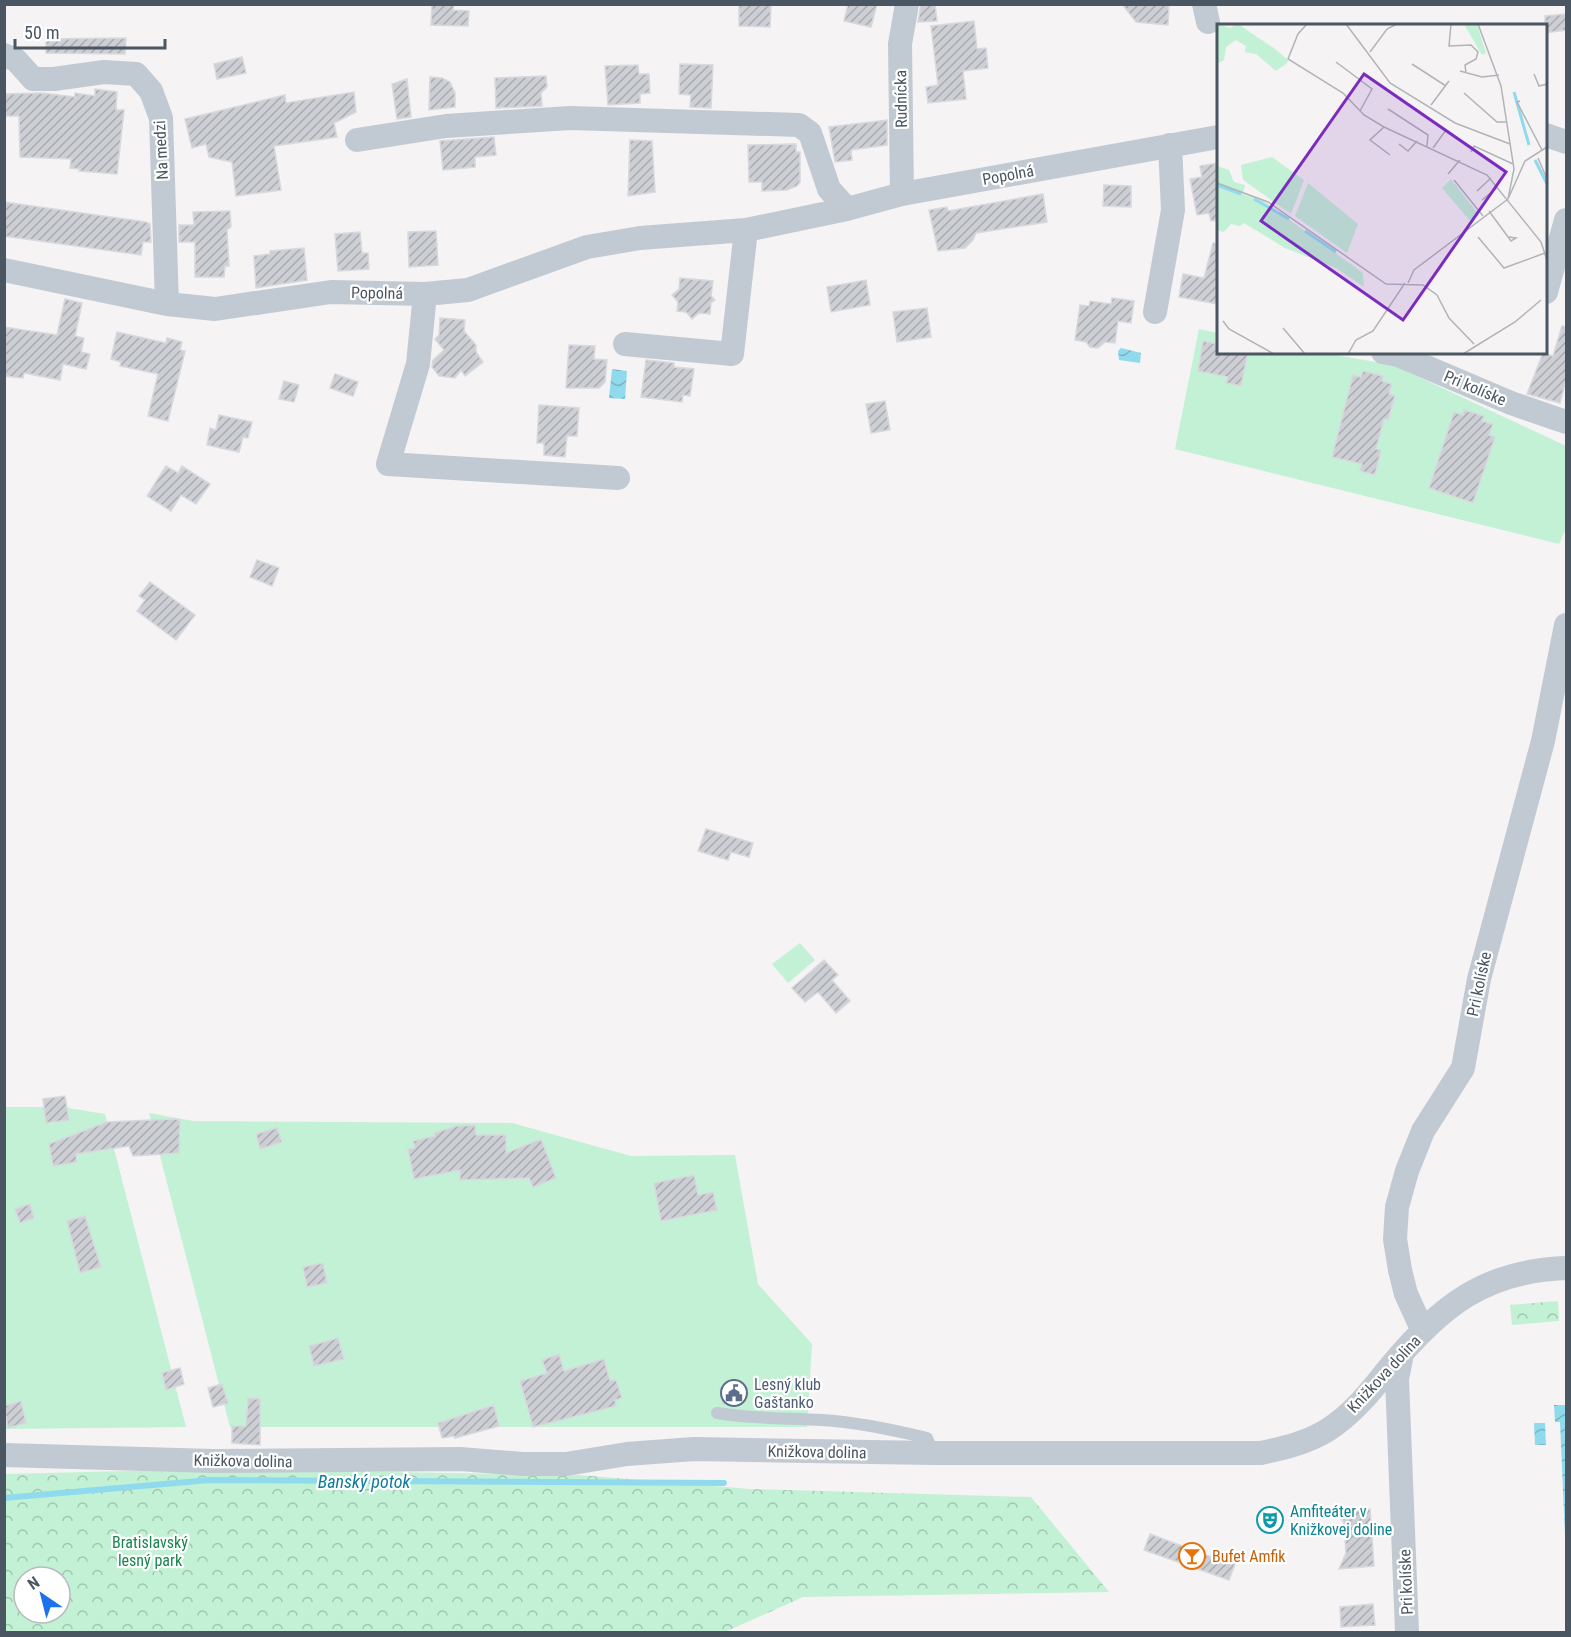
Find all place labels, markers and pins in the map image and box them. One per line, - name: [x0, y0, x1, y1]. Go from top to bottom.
- place label: Lesný klub Gaštanko: [754, 1375, 821, 1412]
- public building icon: Lesný klub Gaštanko: [719, 1378, 749, 1408]
- place label: Amfiteáter v Knižkovej doline: [1290, 1502, 1392, 1539]
- theatre icon: Amfiteáter v Knižkovej doline: [1255, 1505, 1285, 1535]
- bar icon: Bufet Amfik: [1177, 1541, 1207, 1571]
- place label: Bufet Amfik: [1212, 1547, 1286, 1566]

